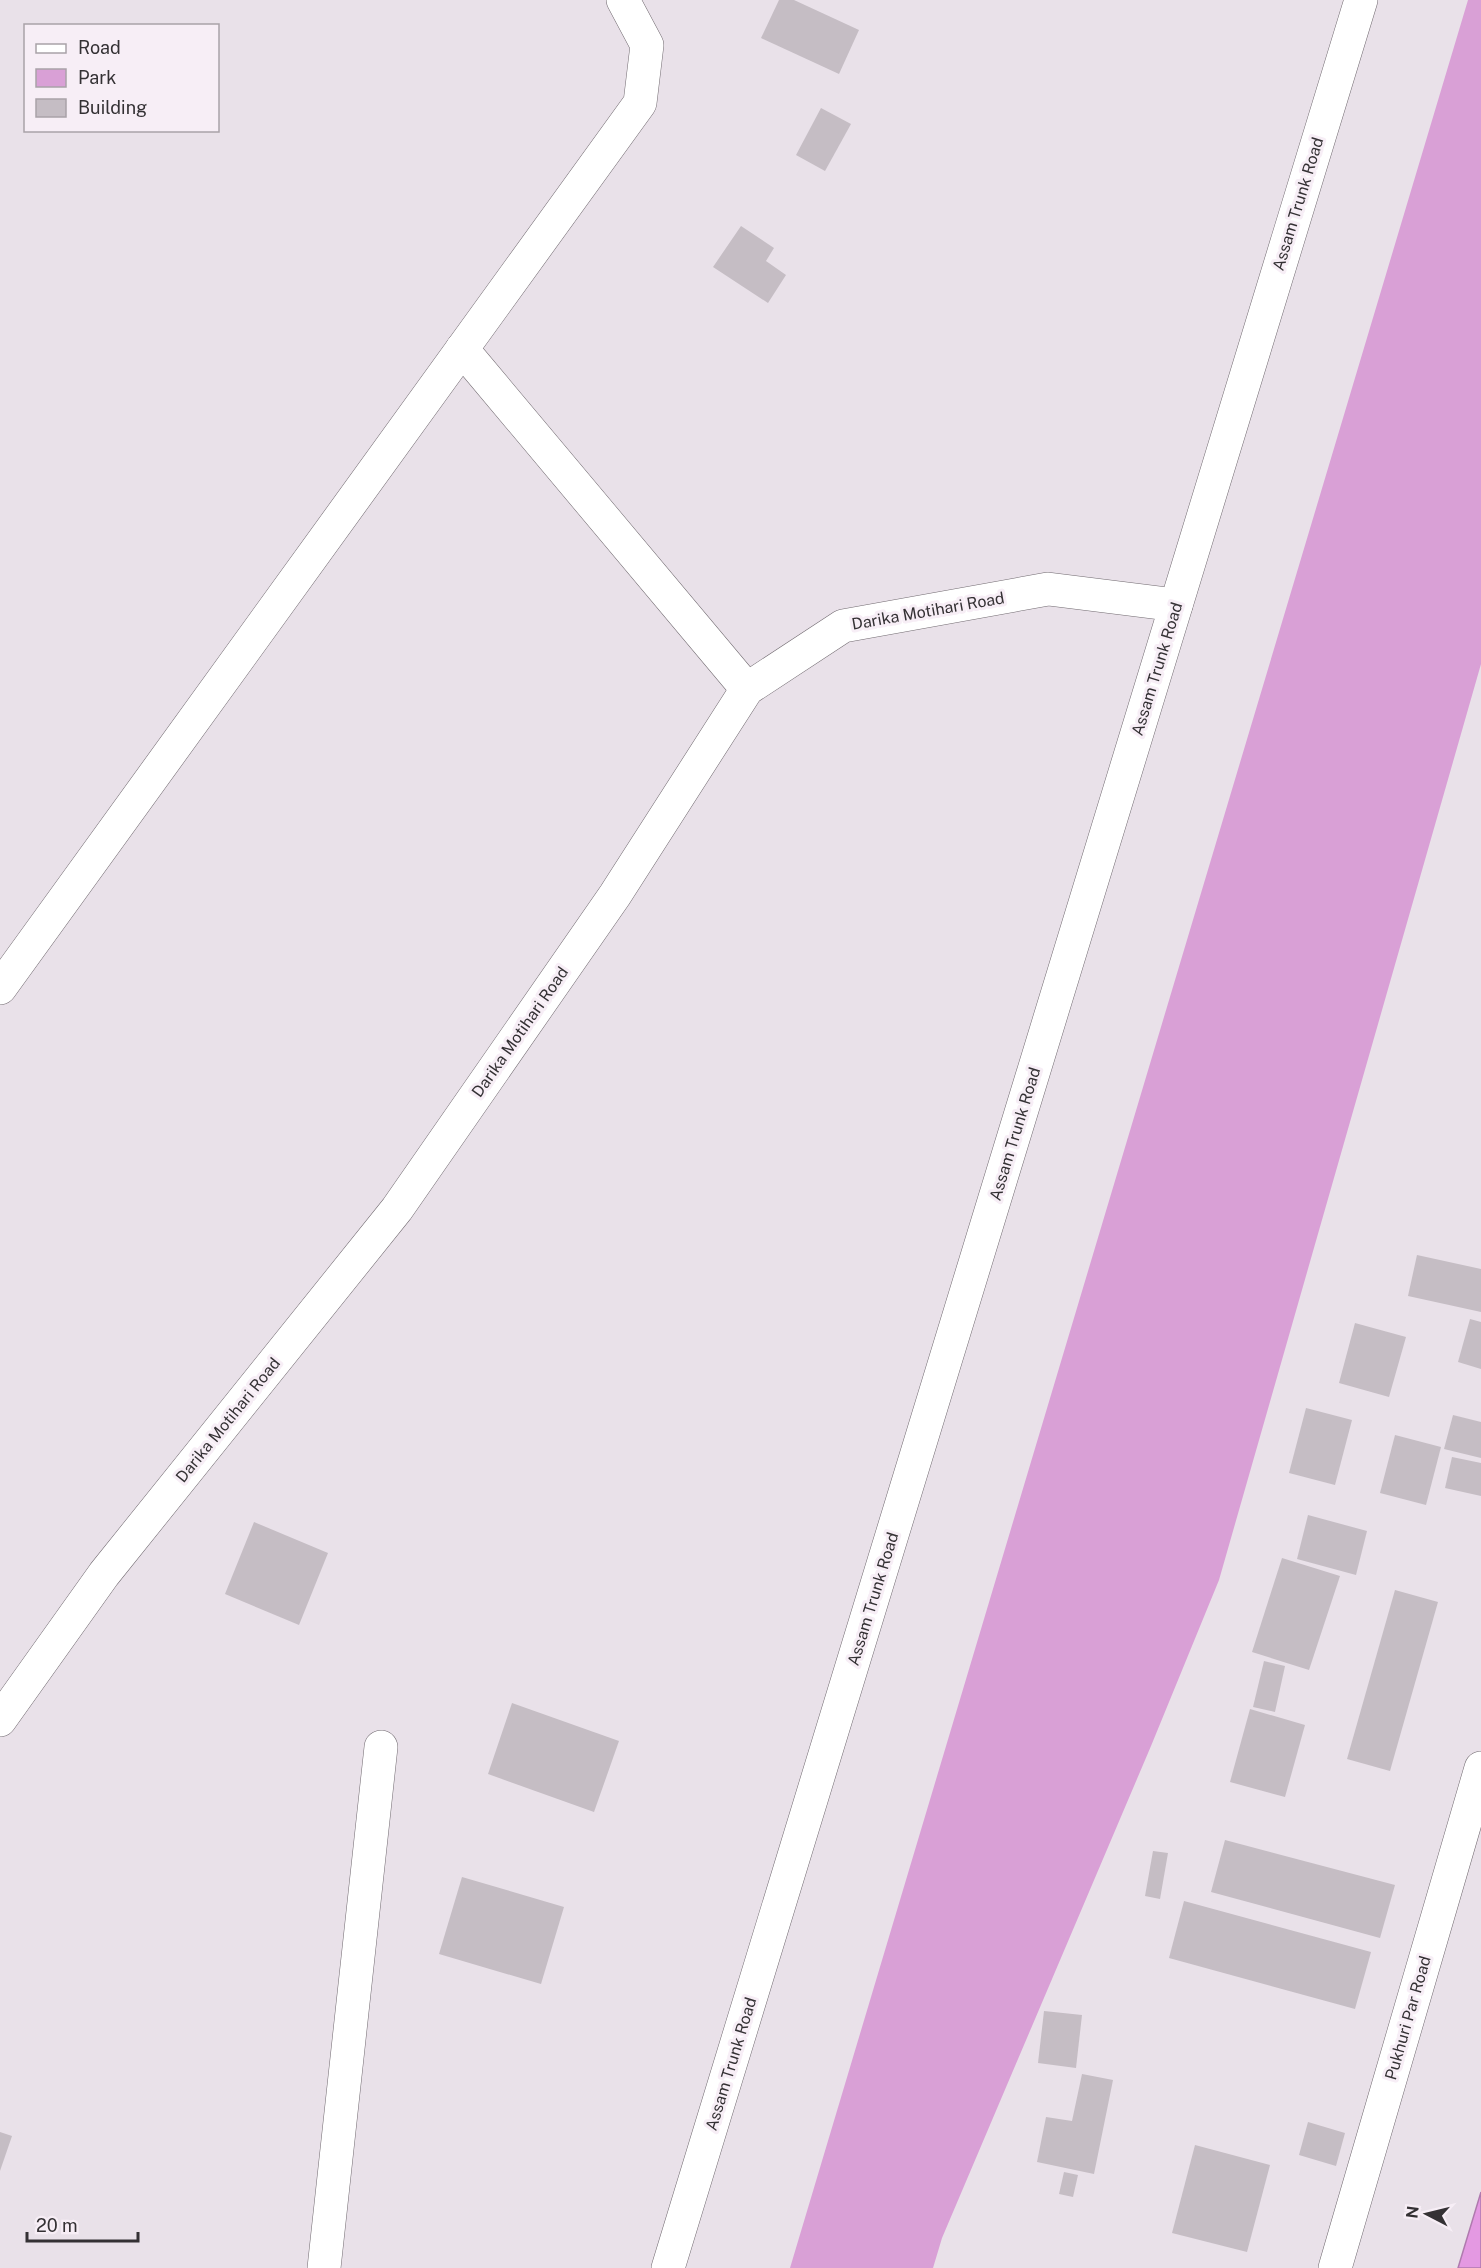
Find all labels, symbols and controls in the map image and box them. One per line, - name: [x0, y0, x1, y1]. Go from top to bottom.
- legend: [24, 24, 219, 132]
- text: Road: [78, 37, 121, 58]
- text: Park: [78, 67, 116, 88]
- text: Building: [78, 97, 147, 118]
- street label: Assam Trunk Road: [1269, 135, 1327, 273]
- street label: Darika Motihari Road: [850, 588, 1006, 634]
- street label: Assam Trunk Road: [1128, 600, 1186, 738]
- street label: Darika Motihari Road: [468, 963, 572, 1101]
- street label: Assam Trunk Road: [986, 1065, 1044, 1203]
- street label: Darika Motihari Road: [172, 1354, 284, 1486]
- street label: Assam Trunk Road: [844, 1530, 902, 1668]
- street label: Pukhuri Par Road: [1381, 1954, 1435, 2082]
- street label: Assam Trunk Road: [702, 1995, 760, 2133]
- north arrow: [1397, 2184, 1457, 2244]
- scale bar: [27, 2205, 138, 2243]
- text: N: [1402, 2205, 1423, 2220]
- text: 20 m: [36, 2215, 78, 2236]

